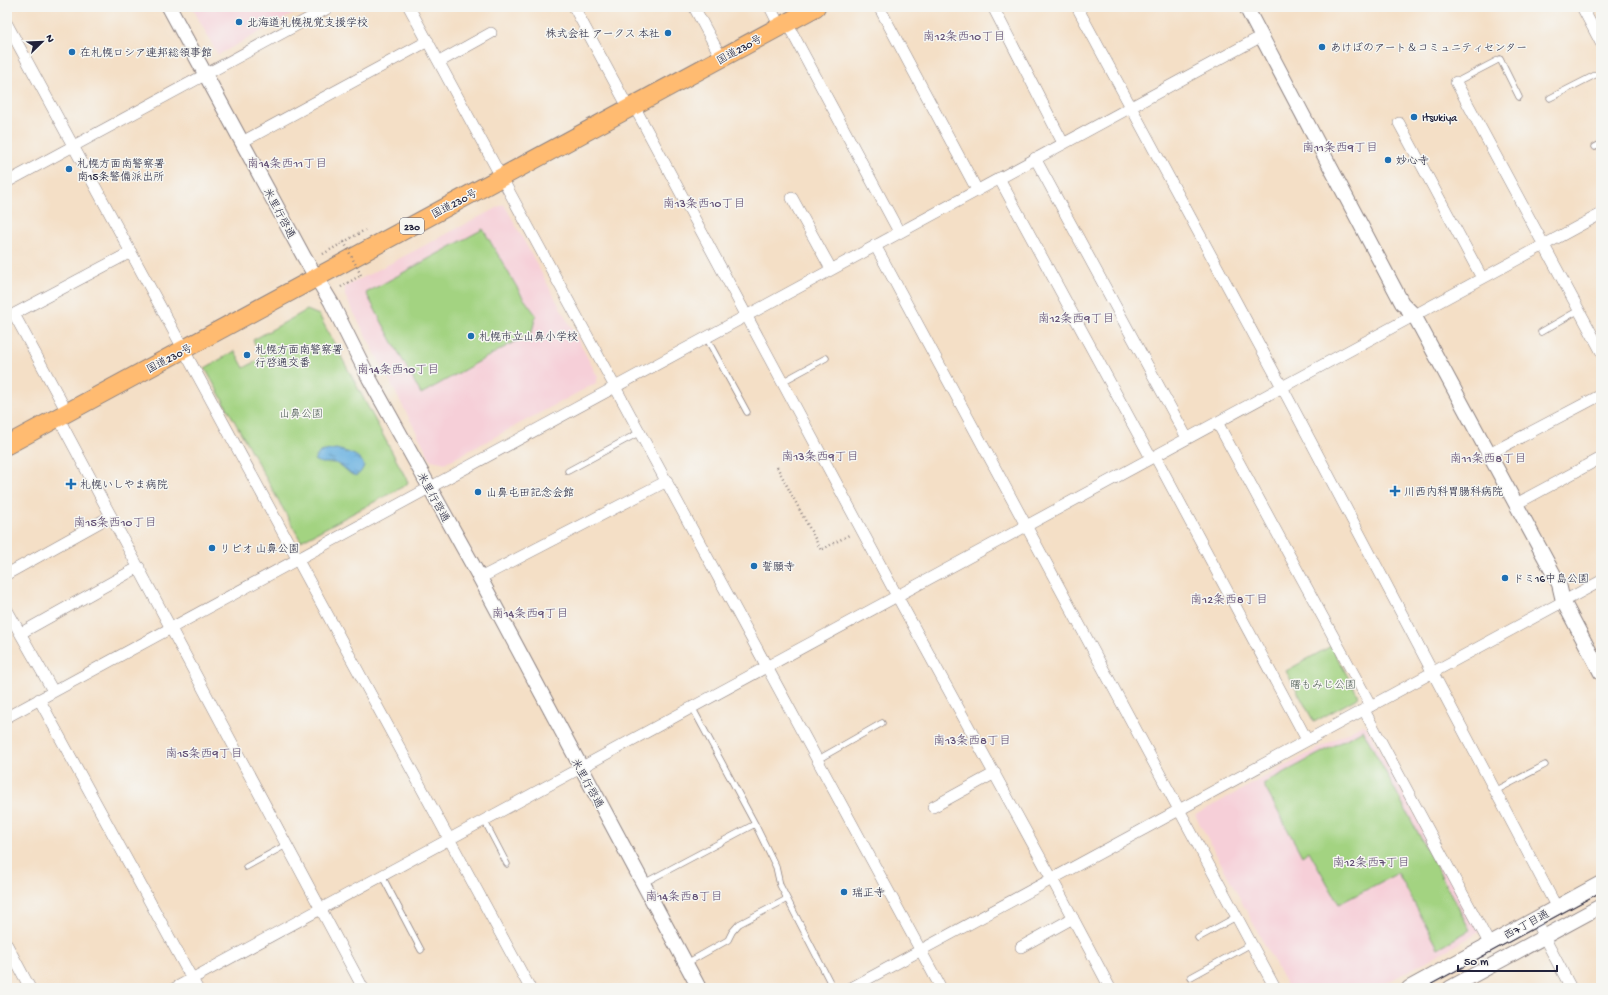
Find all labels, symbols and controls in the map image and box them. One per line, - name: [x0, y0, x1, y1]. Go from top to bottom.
- marker: 北海道札幌視覚支援学校: [234, 17, 244, 27]
- place label: 北海道札幌視覚支援学校: [247, 17, 368, 30]
- north arrow: [22, 22, 62, 62]
- place label: 株式会社 アークス 本社: [545, 28, 660, 41]
- marker: 株式会社 アークス 本社: [663, 28, 673, 38]
- district label: 南12条西10丁目: [923, 30, 1005, 45]
- street label: 国道230号: [715, 32, 765, 68]
- text: N: [42, 33, 56, 45]
- marker: あけぼのアート＆コミュニティセンター: [1317, 42, 1327, 52]
- place label: あけぼのアート＆コミュニティセンター: [1330, 42, 1527, 55]
- marker: 在札幌ロシア連邦総領事館: [67, 47, 77, 57]
- place label: 在札幌ロシア連邦総領事館: [80, 47, 212, 60]
- marker: Itsukiya: [1409, 112, 1419, 122]
- place label: Itsukiya: [1422, 113, 1458, 125]
- district label: 南11条西9丁目: [1302, 141, 1378, 156]
- marker: 妙心寺: [1383, 155, 1393, 165]
- place label: 妙心寺: [1396, 155, 1429, 168]
- district label: 南14条西11丁目: [247, 157, 327, 172]
- place label: 札幌方面南警察署 南15条警備派出所: [77, 158, 165, 184]
- marker: 札幌方面南警察署 南15条警備派出所: [64, 164, 74, 174]
- street label: 米里行啓通: [260, 186, 297, 241]
- street label: 国道230号: [429, 187, 480, 222]
- district label: 南13条西10丁目: [663, 197, 745, 212]
- road number: 230: [400, 218, 424, 234]
- district label: 南12条西9丁目: [1038, 312, 1114, 327]
- marker: 札幌市立山鼻小学校: [466, 331, 476, 341]
- place label: 札幌市立山鼻小学校: [479, 331, 578, 344]
- street label: 国道230号: [144, 342, 195, 377]
- place label: 札幌方面南警察署 行啓通交番: [255, 344, 343, 370]
- marker: 札幌方面南警察署 行啓通交番: [242, 350, 252, 360]
- district label: 南14条西10丁目: [357, 363, 439, 378]
- park label: 山鼻公園: [279, 408, 323, 421]
- district label: 南13条西9丁目: [781, 450, 859, 465]
- district label: 南11条西8丁目: [1450, 452, 1526, 467]
- street label: 米里行啓通: [414, 471, 452, 525]
- marker: 札幌いしやま病院: [65, 478, 77, 490]
- place label: 札幌いしやま病院: [80, 479, 168, 492]
- marker: 川西内科胃腸科病院: [1389, 485, 1401, 497]
- place label: 山鼻屯田記念会館: [486, 486, 574, 500]
- place label: 川西内科胃腸科病院: [1404, 486, 1503, 499]
- marker: 山鼻屯田記念会館: [473, 487, 483, 497]
- district label: 南15条西10丁目: [74, 516, 156, 531]
- marker: リビオ 山鼻公園: [207, 543, 217, 553]
- place label: リビオ 山鼻公園: [220, 543, 300, 556]
- marker: 誓願寺: [749, 561, 759, 571]
- place label: 誓願寺: [762, 561, 795, 574]
- marker: ドミ16中島公園: [1500, 573, 1510, 583]
- place label: ドミ16中島公園: [1513, 573, 1589, 586]
- district label: 南12条西8丁目: [1190, 593, 1268, 608]
- district label: 南14条西9丁目: [492, 607, 568, 622]
- park label: 曙もみじ公園: [1290, 679, 1356, 692]
- district label: 南13条西8丁目: [933, 734, 1011, 749]
- district label: 南15条西9丁目: [165, 747, 243, 762]
- street label: 米里行啓通: [568, 757, 606, 811]
- district label: 南12条西7丁目: [1333, 856, 1409, 871]
- marker: 瑞正寺: [839, 887, 849, 897]
- place label: 瑞正寺: [852, 887, 885, 900]
- district label: 南14条西8丁目: [645, 890, 723, 905]
- street label: 西7丁目通: [1502, 908, 1552, 943]
- scale bar: [1458, 947, 1557, 973]
- text: 50 m: [1464, 956, 1489, 970]

